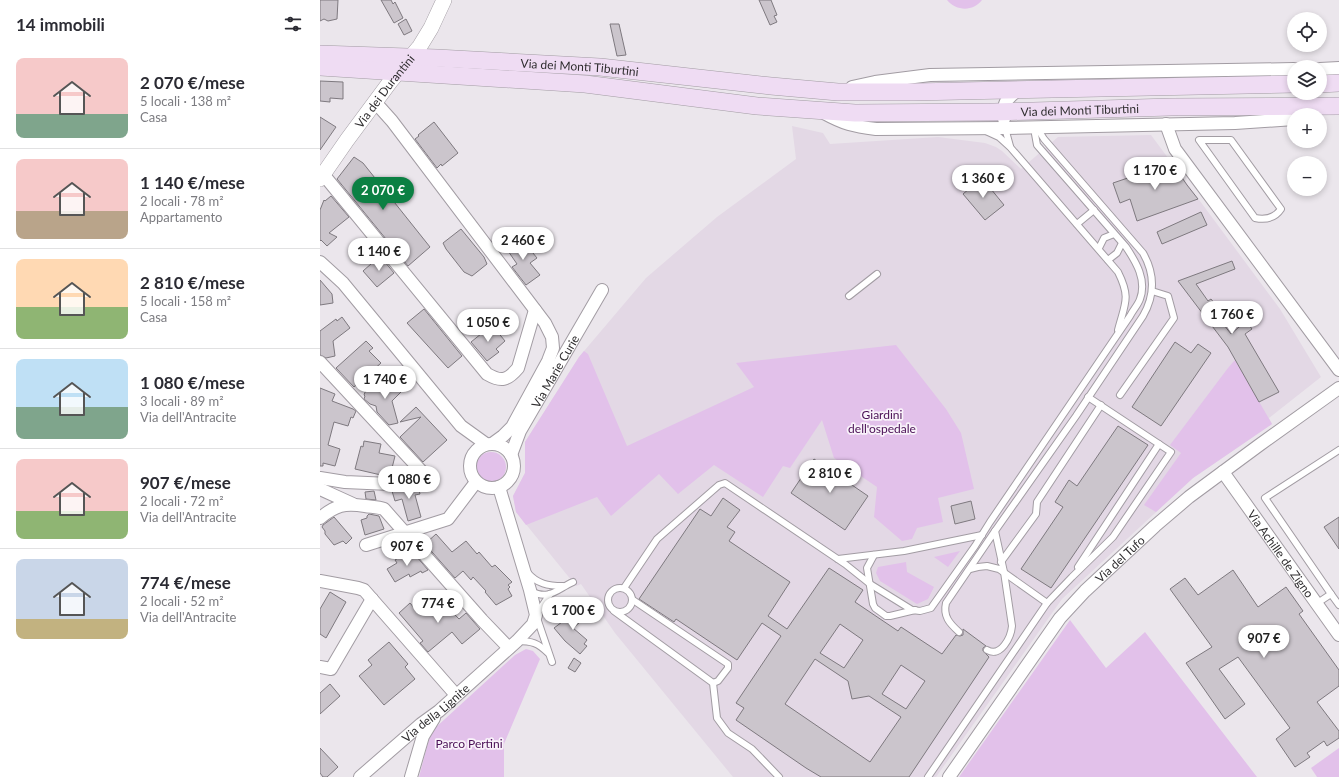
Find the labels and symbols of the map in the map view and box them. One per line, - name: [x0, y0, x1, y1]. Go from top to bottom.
- street label: Via dei Durantini: [351, 51, 417, 131]
- street label: Via dei Monti Tiburtini: [520, 55, 640, 79]
- street label: Via dei Monti Tiburtini: [1020, 100, 1139, 119]
- pin: 1 170 €: [1118, 157, 1192, 191]
- pin: 1 360 €: [946, 165, 1020, 199]
- pin: 2 070 €: [346, 177, 420, 211]
- pin: 2 460 €: [486, 227, 560, 261]
- pin: 1 140 €: [342, 238, 416, 272]
- pin: 1 760 €: [1195, 301, 1269, 335]
- pin: 1 050 €: [451, 309, 525, 343]
- street label: Via Marie Curie: [528, 332, 582, 410]
- pin: 1 740 €: [348, 366, 422, 400]
- park label: Giardini dell'ospedale: [848, 407, 916, 436]
- pin: 2 810 €: [793, 460, 867, 494]
- pin: 1 080 €: [372, 466, 446, 500]
- street label: Via Achille de Zigno: [1245, 507, 1317, 600]
- street label: Via del Tufo: [1092, 532, 1148, 585]
- pin: 907 €: [379, 533, 435, 567]
- pin: 774 €: [410, 590, 466, 624]
- pin: 1 700 €: [536, 597, 610, 631]
- pin: 907 €: [1236, 625, 1292, 659]
- street label: Via della Lignite: [398, 680, 472, 745]
- park label: Parco Pertini: [435, 736, 503, 751]

